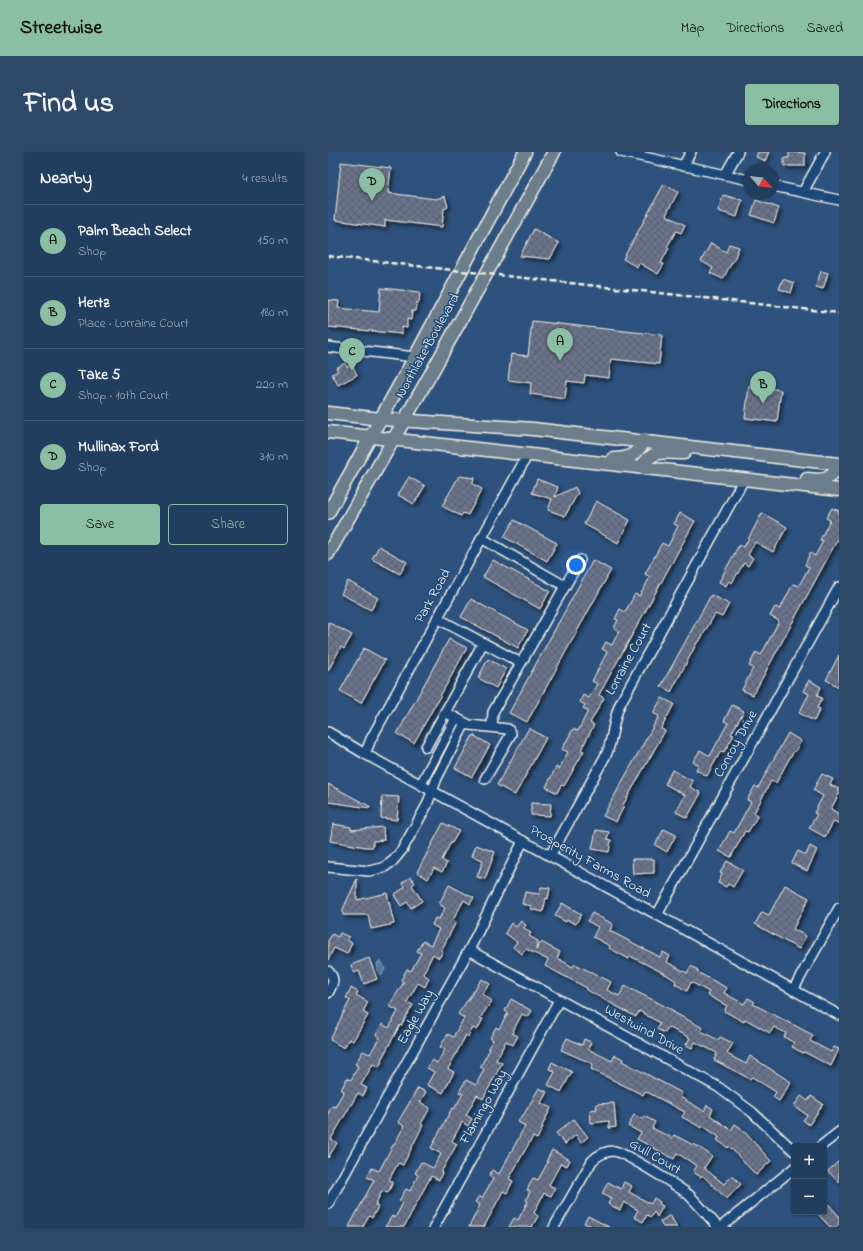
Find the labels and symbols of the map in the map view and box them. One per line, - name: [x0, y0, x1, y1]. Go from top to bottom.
- north arrow: [743, 164, 779, 200]
- pin: D: [359, 168, 385, 201]
- street label: Northlake Boulevard: [391, 290, 466, 402]
- pin: A: [547, 328, 573, 361]
- pin: C: [339, 338, 365, 371]
- pin: B: [750, 371, 776, 404]
- your location: [566, 555, 586, 575]
- street label: Park Road: [409, 565, 457, 627]
- street label: Lorraine Court: [600, 619, 658, 699]
- street label: Conroy Drive: [709, 706, 764, 782]
- street label: Prosperity Farms Road: [525, 820, 655, 905]
- street label: Eagle Way: [392, 985, 441, 1049]
- street label: Westwind Drive: [600, 999, 688, 1061]
- street label: Flamingo Way: [454, 1066, 514, 1150]
- street label: Gull Court: [625, 1134, 685, 1180]

